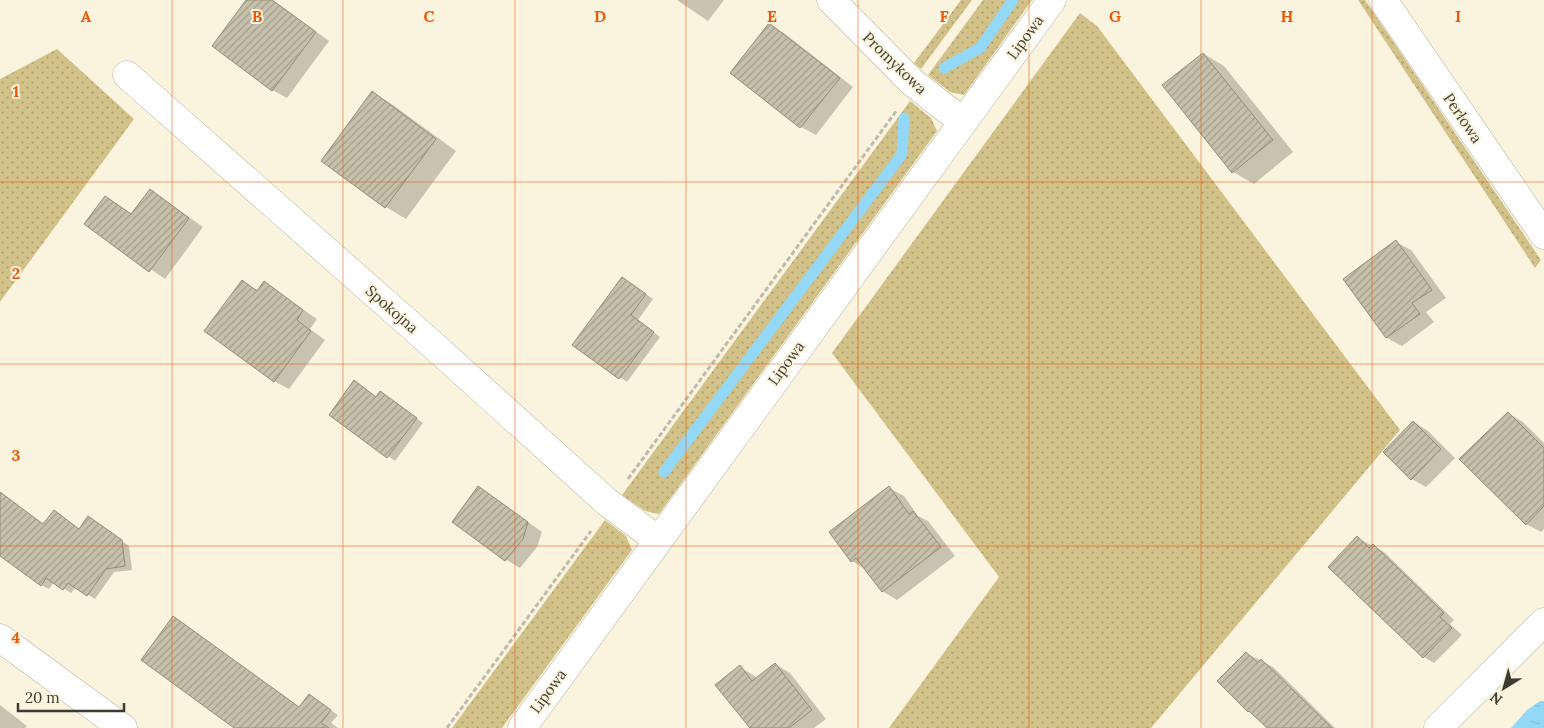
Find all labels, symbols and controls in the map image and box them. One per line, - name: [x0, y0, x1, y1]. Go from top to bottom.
- text: A: [81, 6, 92, 26]
- text: B: [252, 6, 263, 26]
- text: C: [423, 6, 435, 26]
- text: D: [594, 6, 606, 26]
- text: E: [767, 6, 777, 26]
- text: F: [939, 6, 949, 26]
- text: G: [1109, 6, 1121, 26]
- text: H: [1281, 6, 1294, 26]
- text: I: [1455, 6, 1461, 26]
- street label: Lipowa: [1003, 11, 1048, 63]
- street label: Promykowa: [859, 28, 931, 98]
- text: 1: [13, 81, 19, 101]
- street label: Perłowa: [1439, 89, 1487, 147]
- text: 2: [12, 263, 20, 283]
- street label: Spokojna: [362, 281, 422, 337]
- street label: Lipowa: [764, 337, 809, 389]
- text: 3: [12, 445, 21, 465]
- text: 4: [12, 627, 21, 647]
- north arrow: [1479, 663, 1529, 713]
- street label: Lipowa: [526, 665, 571, 717]
- scale bar: [18, 680, 124, 712]
- text: 20 m: [25, 688, 60, 707]
- text: N: [1486, 688, 1506, 709]

